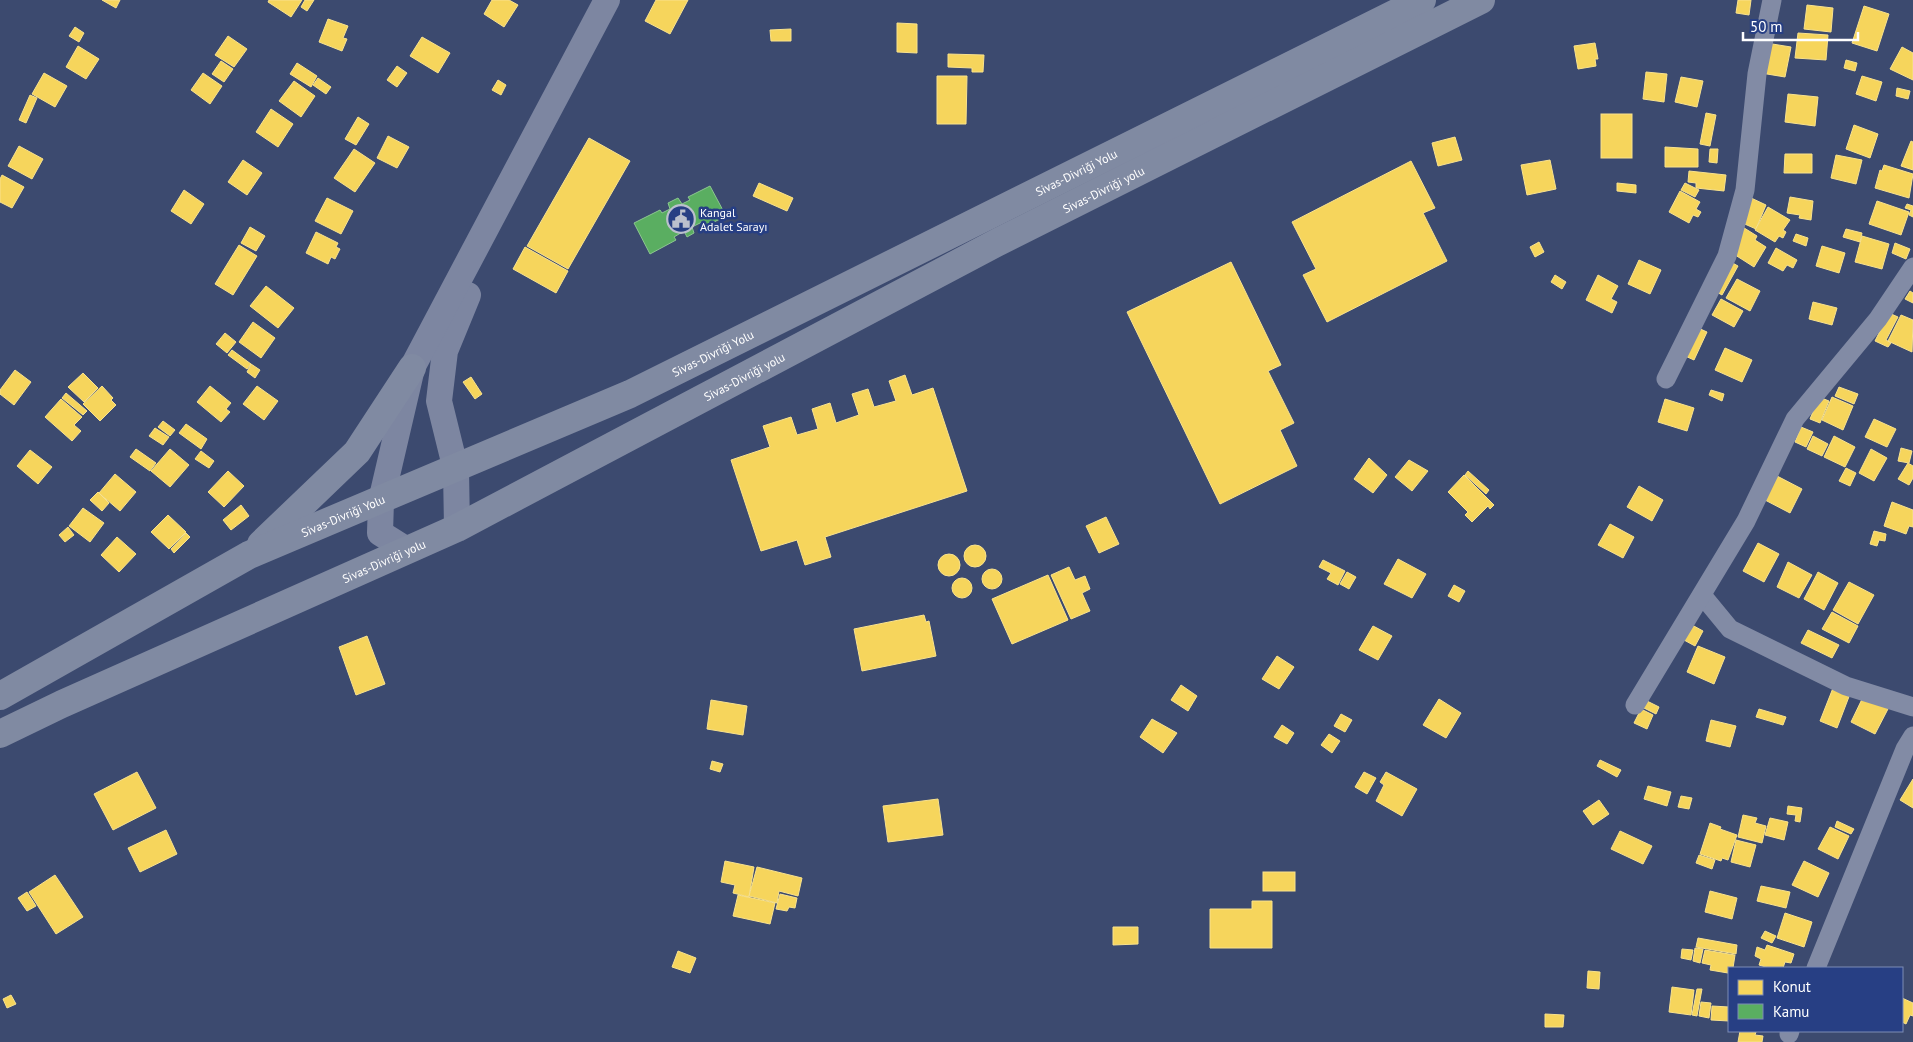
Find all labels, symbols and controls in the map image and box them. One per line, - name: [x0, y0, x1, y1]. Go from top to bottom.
- scale bar: [1743, 10, 1858, 42]
- text: 50 m: [1750, 17, 1783, 36]
- street label: Sivas-Divriği Yolu: [1033, 145, 1120, 199]
- street label: Sivas-Divriği yolu: [1060, 162, 1147, 216]
- public building icon: Kangal Adalet Sarayı: [666, 204, 696, 234]
- place label: Kangal Adalet Sarayı: [700, 205, 767, 234]
- street label: Sivas-Divriği Yolu: [669, 326, 756, 380]
- street label: Sivas-Divriği yolu: [701, 349, 787, 404]
- street label: Sivas-Divriği Yolu: [299, 491, 387, 540]
- street label: Sivas-Divriği yolu: [340, 536, 428, 586]
- legend: [1728, 967, 1903, 1032]
- text: Konut: [1773, 977, 1811, 996]
- text: Kamu: [1773, 1002, 1809, 1021]

